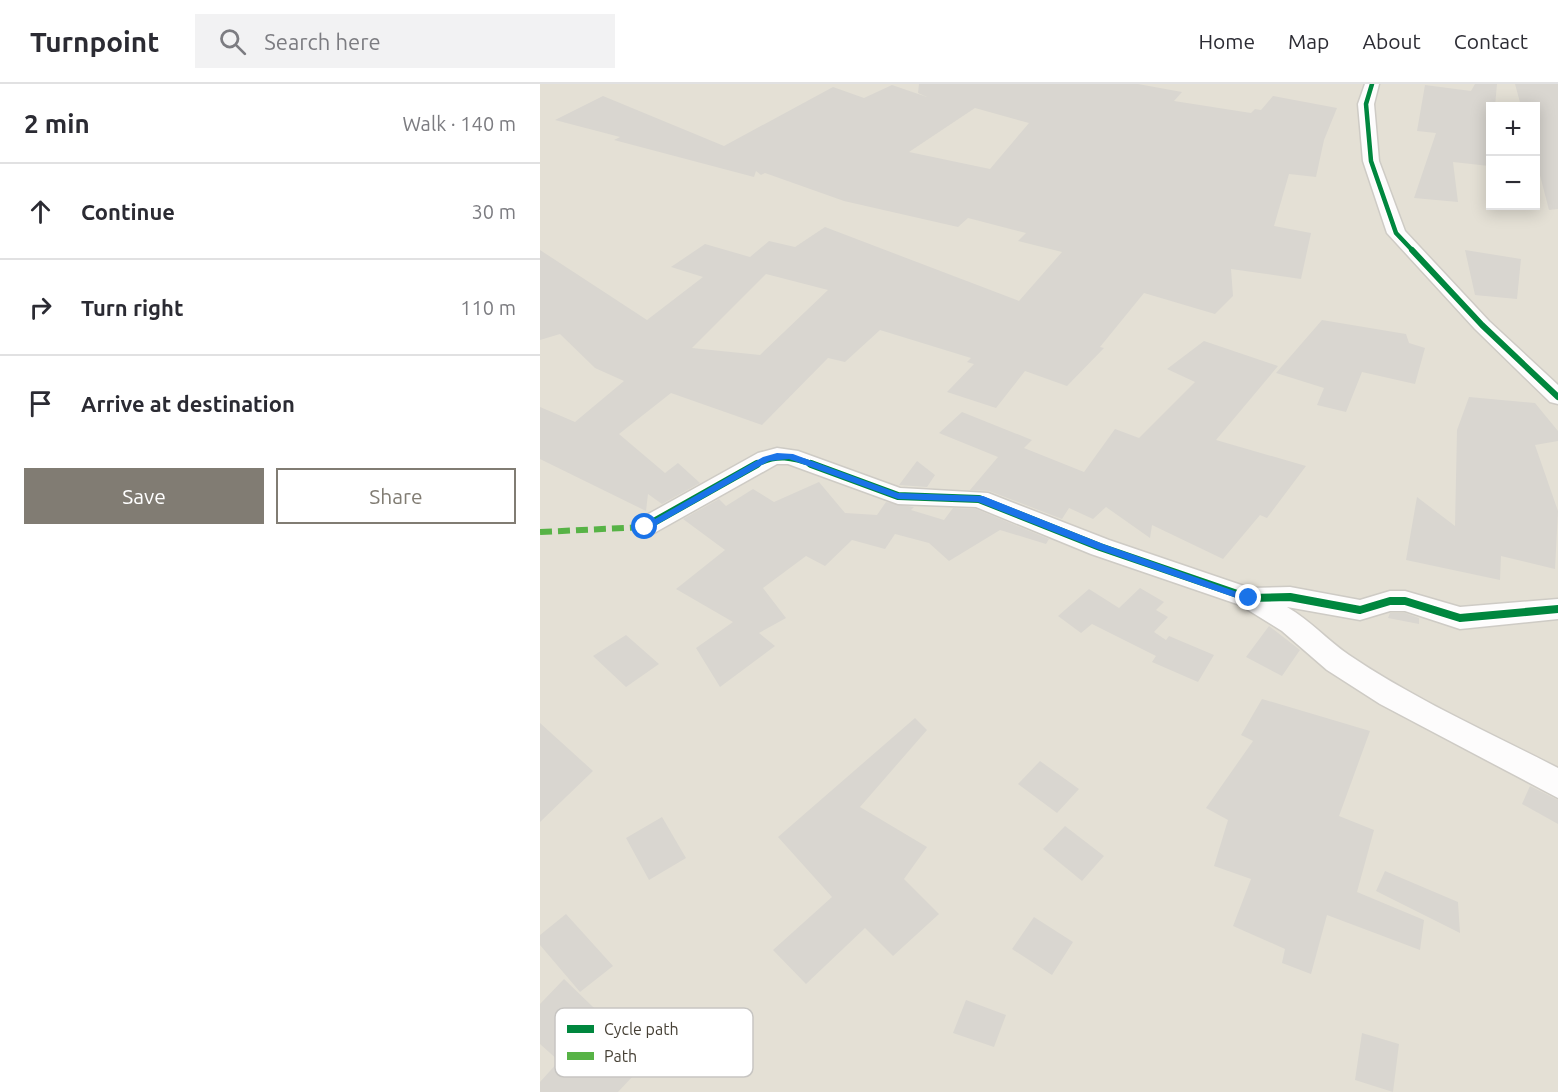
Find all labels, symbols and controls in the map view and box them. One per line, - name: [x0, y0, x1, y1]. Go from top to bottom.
- search box: [195, 14, 615, 68]
- icon: search: [216, 25, 249, 58]
- text: Turnpoint: [30, 26, 159, 57]
- text: Search here: [264, 29, 381, 54]
- text: Home: [1198, 29, 1255, 53]
- text: Map: [1288, 29, 1329, 53]
- text: About: [1362, 29, 1421, 53]
- text: Contact: [1454, 29, 1528, 53]
- map controls: [1486, 102, 1540, 210]
- button: +: [1486, 102, 1540, 156]
- text: 2 min: [24, 109, 90, 138]
- text: Walk · 140 m: [403, 112, 516, 135]
- button: −: [1486, 156, 1540, 210]
- icon: ahead: [24, 195, 57, 228]
- text: Continue: [81, 199, 175, 224]
- text: 30 m: [472, 200, 516, 223]
- icon: right: [24, 291, 57, 324]
- text: Turn right: [81, 295, 183, 320]
- text: 110 m: [460, 296, 516, 319]
- icon: arrive: [24, 387, 57, 420]
- text: Arrive at destination: [81, 391, 295, 416]
- button: Save: [24, 468, 264, 524]
- button: Share: [276, 468, 516, 524]
- route start: [631, 513, 657, 539]
- route end: [1235, 584, 1261, 610]
- legend: [555, 1008, 753, 1077]
- text: Cycle path: [604, 1020, 679, 1038]
- text: Path: [604, 1047, 637, 1065]

